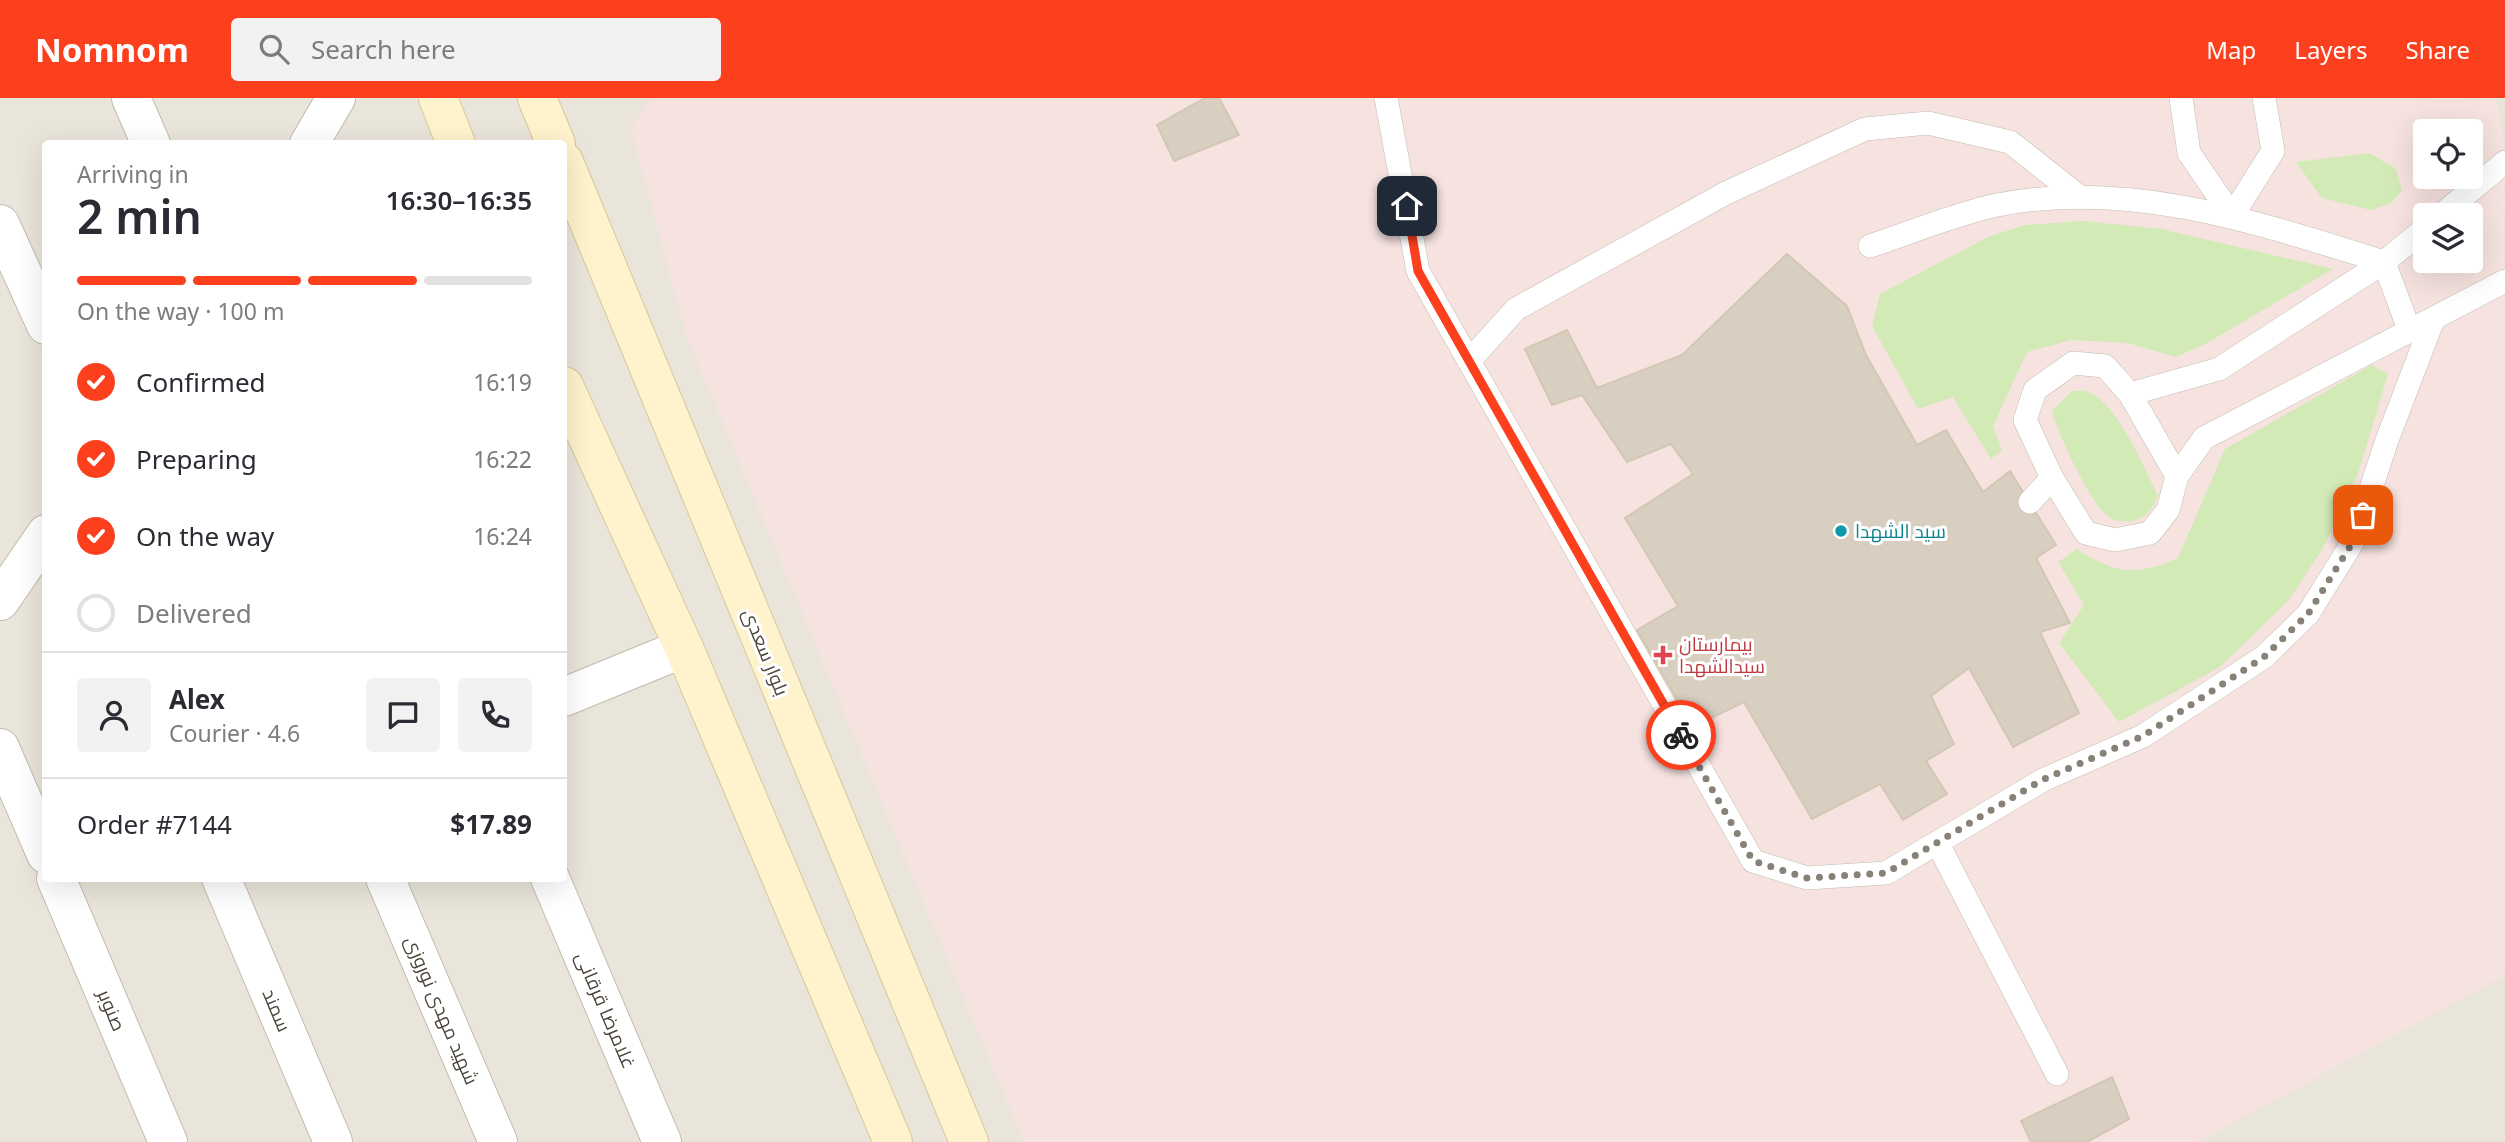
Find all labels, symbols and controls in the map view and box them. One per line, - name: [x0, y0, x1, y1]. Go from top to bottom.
- search box: [231, 18, 721, 81]
- text: Nomnom: [35, 27, 189, 72]
- icon: search: [255, 30, 293, 68]
- text: Search here: [311, 31, 456, 67]
- text: Map: [2206, 33, 2256, 66]
- text: Layers: [2294, 33, 2368, 66]
- text: Share: [2406, 33, 2470, 66]
- map controls: [2413, 119, 2483, 273]
- button: locate: [2413, 119, 2483, 189]
- text: Arriving in: [77, 158, 189, 190]
- pin: [1377, 176, 1437, 236]
- text: 16:30–16:35: [386, 182, 532, 218]
- text: 2 min: [77, 185, 202, 247]
- icon: home: [1388, 187, 1426, 225]
- button: layers: [2413, 203, 2483, 273]
- text: On the way · 100 m: [77, 295, 284, 327]
- icon: check: [77, 363, 115, 401]
- text: Confirmed: [136, 364, 266, 400]
- text: 16:19: [473, 366, 532, 398]
- icon: check: [77, 440, 115, 478]
- text: Preparing: [136, 441, 257, 477]
- text: 16:22: [473, 443, 532, 475]
- pin: [2333, 485, 2393, 545]
- icon: bag: [2344, 496, 2382, 534]
- icon: check: [77, 517, 115, 555]
- text: On the way: [136, 518, 274, 554]
- place label: سید الشهدا: [1855, 518, 1946, 544]
- text: 16:24: [473, 520, 532, 552]
- marker: سید الشهدا: [1833, 523, 1849, 539]
- text: Delivered: [136, 595, 252, 631]
- street label: بلوار سعدی: [737, 605, 795, 699]
- place label: بیمارستان سیدالشهدا: [1679, 631, 1765, 679]
- marker: بیمارستان سیدالشهدا: [1653, 645, 1673, 665]
- button: person: [77, 678, 151, 752]
- button: chat: [366, 678, 440, 752]
- button: phone: [458, 678, 532, 752]
- text: Alex: [169, 681, 225, 717]
- courier: [1646, 700, 1716, 770]
- icon: bike: [1662, 716, 1700, 754]
- text: Courier · 4.6: [169, 717, 300, 749]
- text: Order #7144: [77, 806, 232, 842]
- text: $17.89: [450, 806, 532, 842]
- street label: شهید مهدی نوروزی: [399, 932, 485, 1088]
- street label: غلامرضا قرقانی: [570, 948, 642, 1072]
- street label: صنوبر: [91, 984, 132, 1035]
- street label: سمند: [256, 985, 298, 1035]

